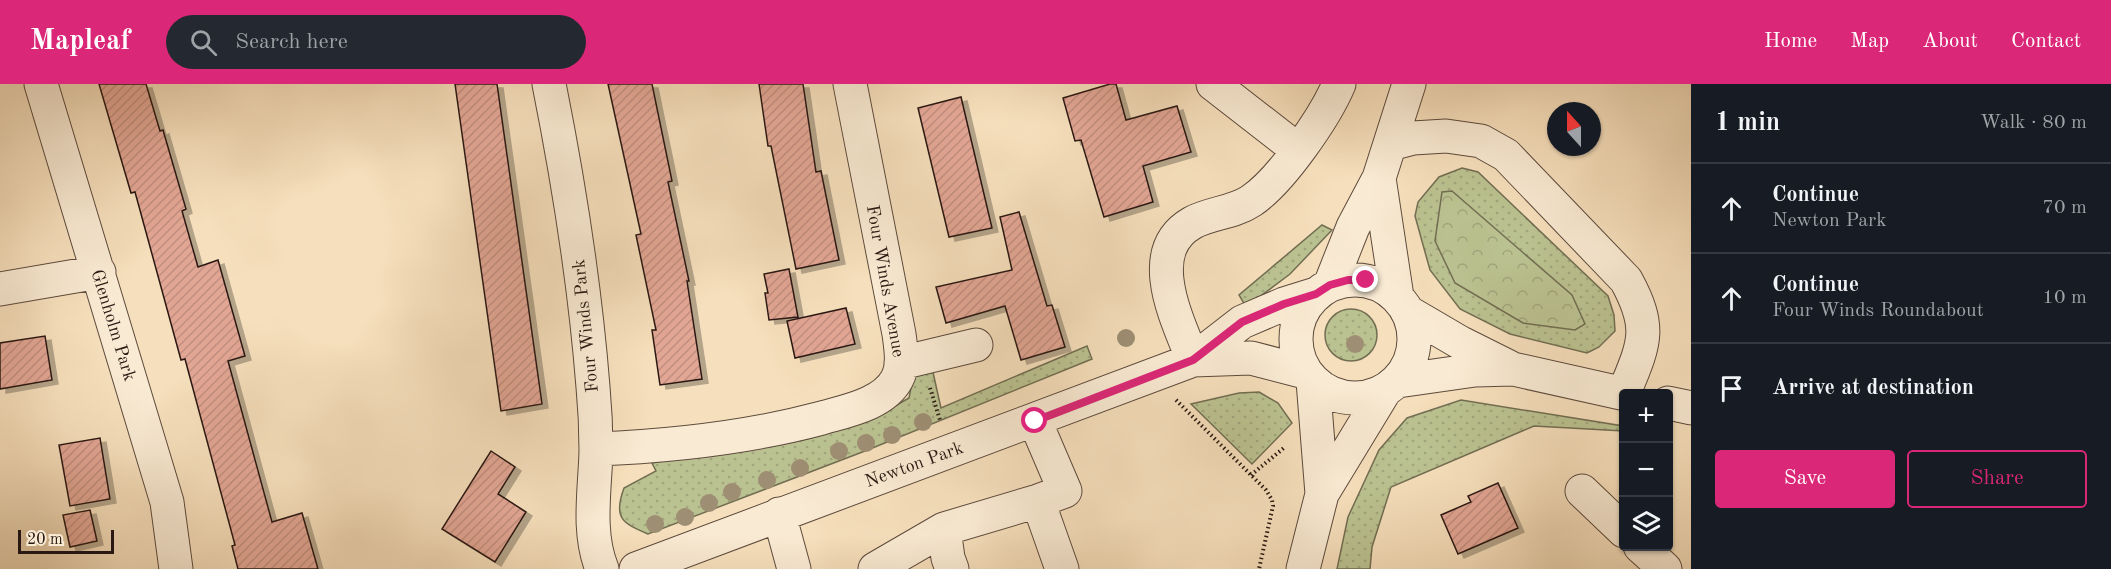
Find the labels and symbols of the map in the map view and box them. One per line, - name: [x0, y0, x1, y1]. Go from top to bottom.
- north arrow: [1547, 102, 1601, 156]
- street label: Four Winds Avenue: [863, 204, 907, 359]
- street label: Four Winds Park: [570, 258, 602, 394]
- route end: [1352, 266, 1378, 292]
- street label: Glenholm Park: [88, 267, 139, 383]
- route start: [1021, 407, 1047, 433]
- street label: Newton Park: [863, 439, 966, 491]
- scale bar: [18, 527, 114, 554]

